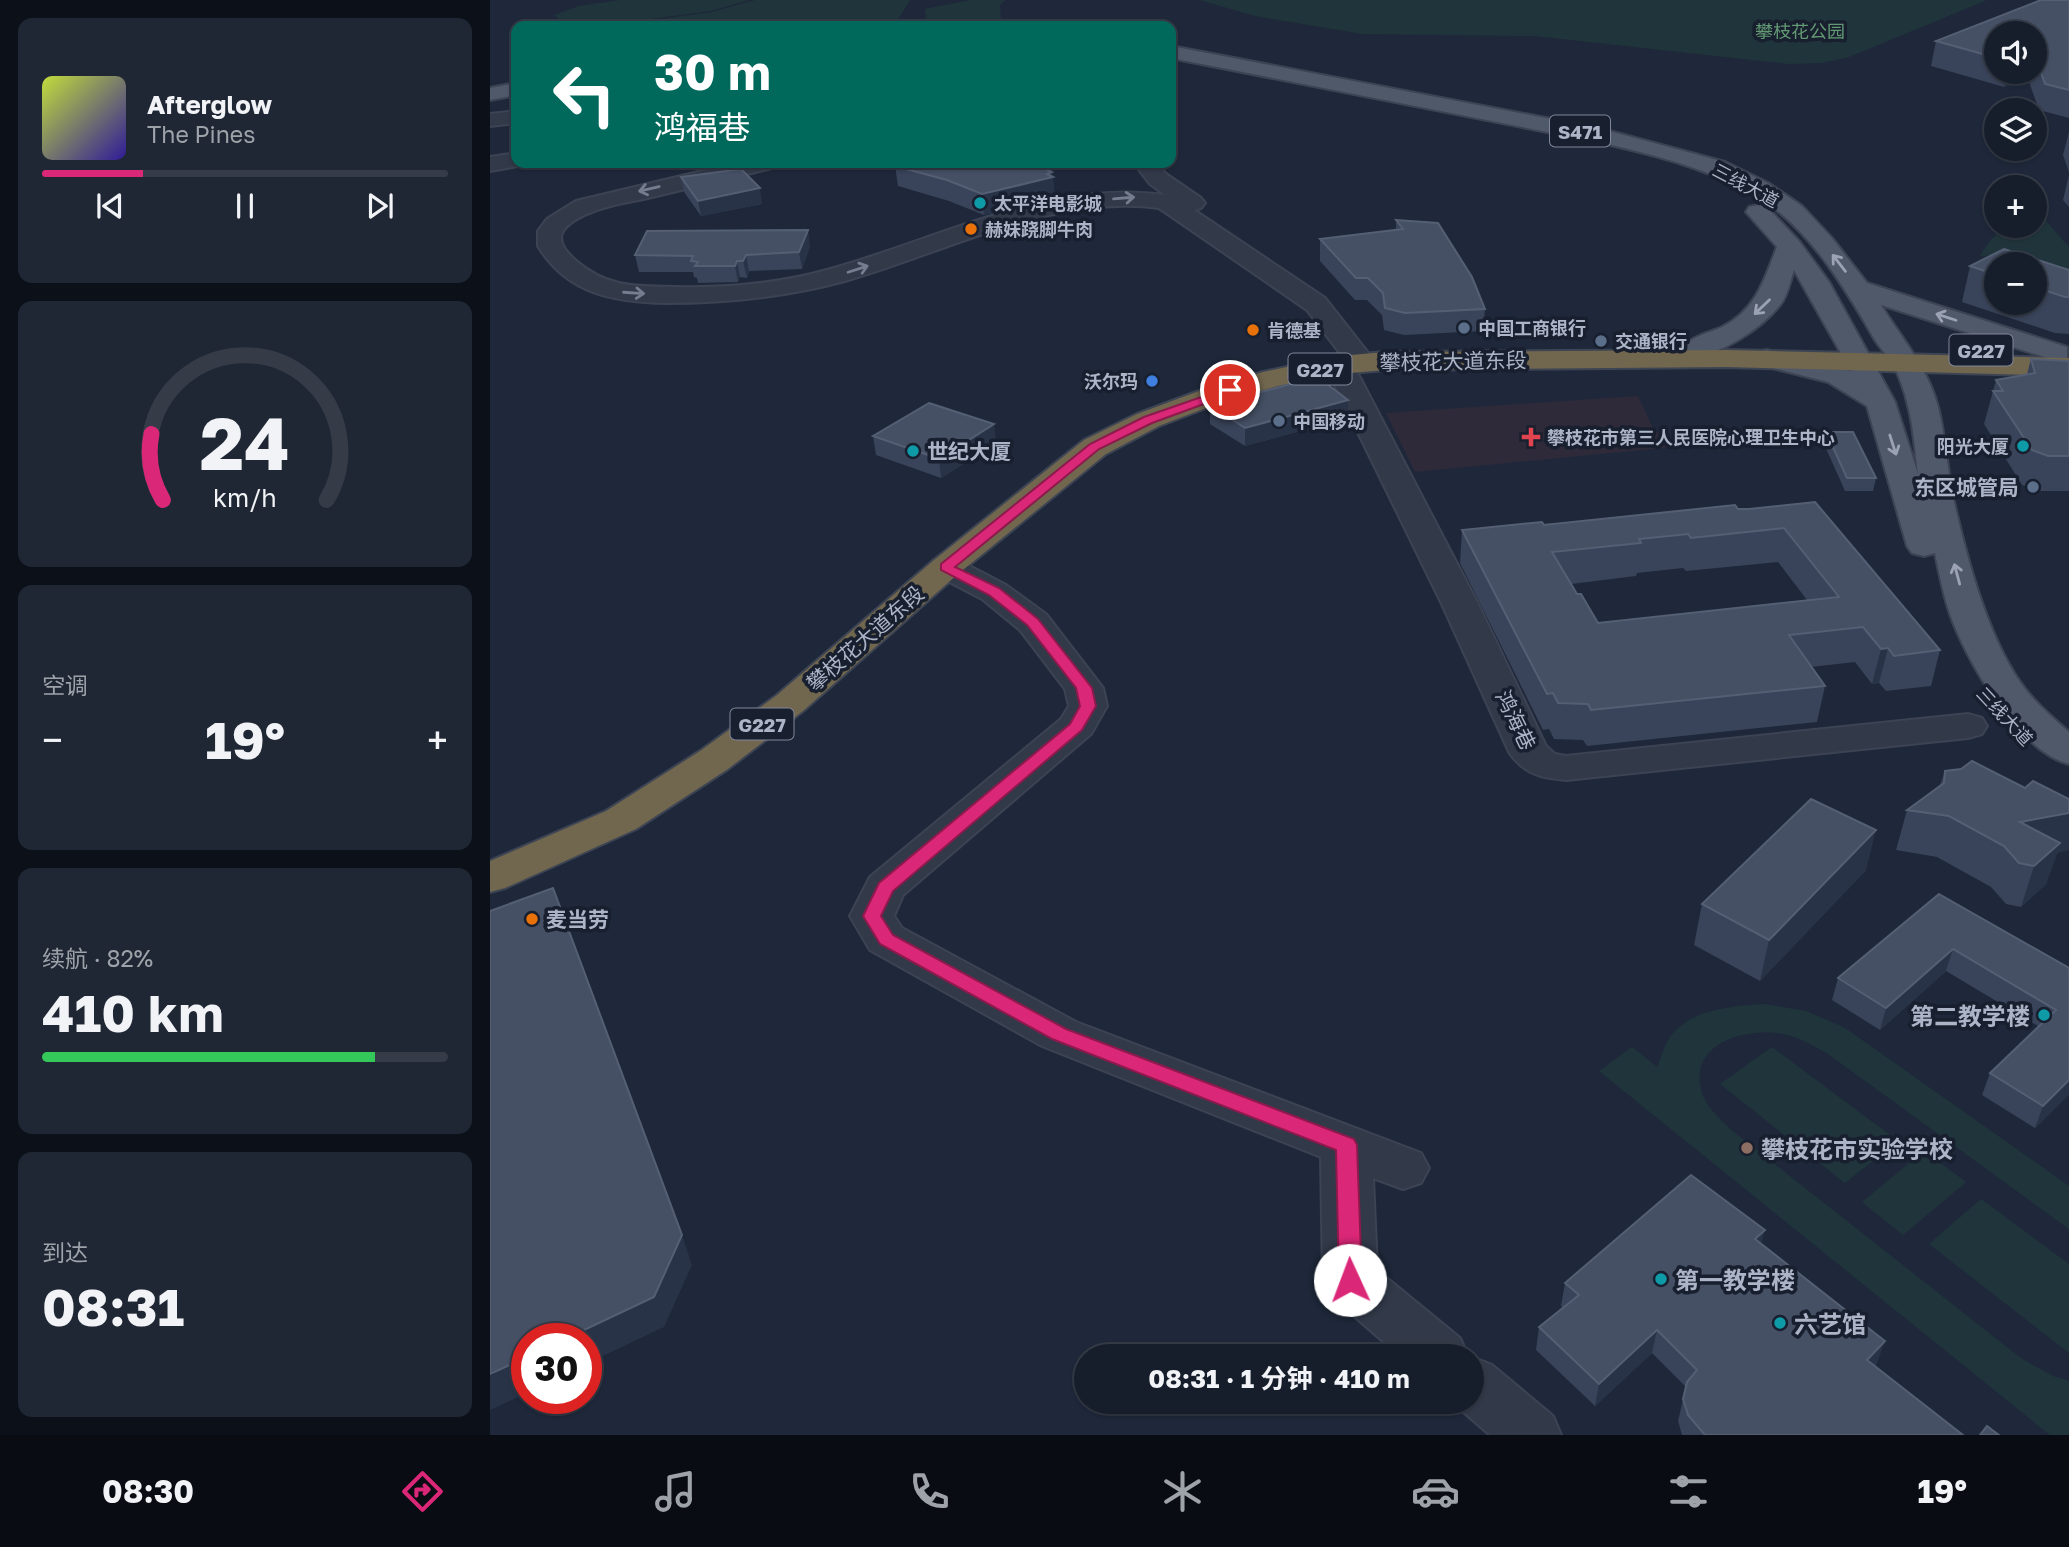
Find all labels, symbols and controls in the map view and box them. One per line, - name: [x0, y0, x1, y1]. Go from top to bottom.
- park label: 攀枝花公园: [1755, 20, 1845, 42]
- map controls: [1984, 21, 2047, 315]
- button: sound: [1984, 21, 2047, 84]
- text: 30 m: [654, 42, 771, 101]
- icon: left: [539, 49, 630, 140]
- text: Afterglow: [147, 89, 272, 120]
- button: layers: [1984, 98, 2047, 161]
- text: 鸿福巷: [654, 108, 750, 146]
- road number: S471: [1550, 116, 1610, 146]
- text: The Pines: [147, 120, 255, 148]
- street label: 三线大道: [1709, 158, 1783, 212]
- button: +: [1984, 175, 2047, 238]
- one-way arrow: [638, 183, 661, 196]
- icon: previous: [91, 187, 129, 225]
- icon: pause: [226, 187, 264, 225]
- icon: next: [361, 187, 399, 225]
- one-way arrow: [1113, 191, 1135, 204]
- place label: 太平洋电影城: [994, 192, 1102, 214]
- marker: 太平洋电影城: [972, 195, 988, 211]
- place label: 赫妹跷脚牛肉: [985, 218, 1093, 240]
- marker: 赫妹跷脚牛肉: [963, 221, 979, 237]
- button: −: [1984, 252, 2047, 315]
- one-way arrow: [1831, 254, 1846, 273]
- one-way arrow: [847, 262, 869, 275]
- one-way arrow: [622, 287, 645, 300]
- one-way arrow: [1754, 298, 1772, 315]
- one-way arrow: [1935, 310, 1957, 322]
- place label: 中国工商银行: [1478, 317, 1586, 339]
- place label: 肯德基: [1267, 319, 1321, 341]
- marker: 中国工商银行: [1456, 320, 1472, 336]
- marker: 肯德基: [1245, 322, 1261, 338]
- place label: 交通银行: [1615, 330, 1687, 352]
- marker: 交通银行: [1593, 333, 1609, 349]
- road number: G227: [1950, 334, 2012, 366]
- street label: 攀枝花大道东段: [1379, 347, 1527, 375]
- road number: G227: [1288, 354, 1352, 384]
- pin: [1200, 360, 1260, 420]
- place label: 沃尔玛: [1084, 370, 1138, 392]
- icon: arrive: [1211, 371, 1249, 409]
- marker: 沃尔玛: [1144, 373, 1160, 389]
- text: 24: [200, 400, 290, 487]
- place label: 中国移动: [1293, 410, 1365, 432]
- marker: 中国移动: [1271, 413, 1287, 429]
- place label: 攀枝花市第三人民医院心理卫生中心: [1547, 426, 1835, 448]
- marker: 攀枝花市第三人民医院心理卫生中心: [1521, 427, 1541, 447]
- one-way arrow: [1888, 433, 1900, 455]
- place label: 阳光大厦: [1937, 435, 2009, 457]
- place label: 世纪大厦: [927, 438, 1011, 464]
- marker: 阳光大厦: [2015, 438, 2031, 454]
- marker: 世纪大厦: [905, 443, 921, 459]
- place label: 东区城管局: [1914, 474, 2019, 500]
- marker: 东区城管局: [2025, 479, 2041, 495]
- text: km/h: [213, 482, 277, 513]
- one-way arrow: [1949, 563, 1962, 585]
- street label: 攀枝花大道东段: [801, 580, 929, 696]
- text: 空调: [42, 671, 88, 699]
- street label: 三线大道: [1972, 682, 2038, 750]
- street label: 鸿海巷: [1491, 686, 1541, 754]
- text: 19°: [205, 708, 285, 770]
- road number: G227: [730, 708, 794, 740]
- text: −: [42, 717, 63, 762]
- text: +: [427, 717, 448, 762]
- place label: 麦当劳: [546, 906, 609, 932]
- marker: 麦当劳: [524, 911, 540, 927]
- text: 续航 · 82%: [42, 944, 153, 972]
- text: 410 km: [42, 981, 224, 1043]
- place label: 第二教学楼: [1910, 1001, 2030, 1030]
- marker: 第二教学楼: [2036, 1007, 2052, 1023]
- place label: 攀枝花市实验学校: [1761, 1134, 1953, 1163]
- marker: 攀枝花市实验学校: [1739, 1140, 1755, 1156]
- text: 到达: [42, 1238, 88, 1266]
- position arrow: [1313, 1243, 1387, 1317]
- place label: 第一教学楼: [1675, 1265, 1795, 1294]
- marker: 第一教学楼: [1653, 1271, 1669, 1287]
- text: 08:31: [42, 1275, 184, 1337]
- place label: 六艺馆: [1794, 1309, 1866, 1338]
- marker: 六艺馆: [1772, 1315, 1788, 1331]
- speed limit sign: 30: [511, 1323, 602, 1414]
- text: 08:31 · 1 分钟 · 410 m: [1148, 1363, 1410, 1394]
- icon: directions: [398, 1467, 447, 1516]
- icon: music: [651, 1467, 700, 1516]
- icon: phone: [905, 1467, 954, 1516]
- icon: climate: [1158, 1467, 1207, 1516]
- icon: car: [1411, 1467, 1460, 1516]
- icon: filters: [1664, 1467, 1713, 1516]
- text: 08:30: [102, 1472, 194, 1510]
- text: 19°: [1918, 1472, 1967, 1510]

